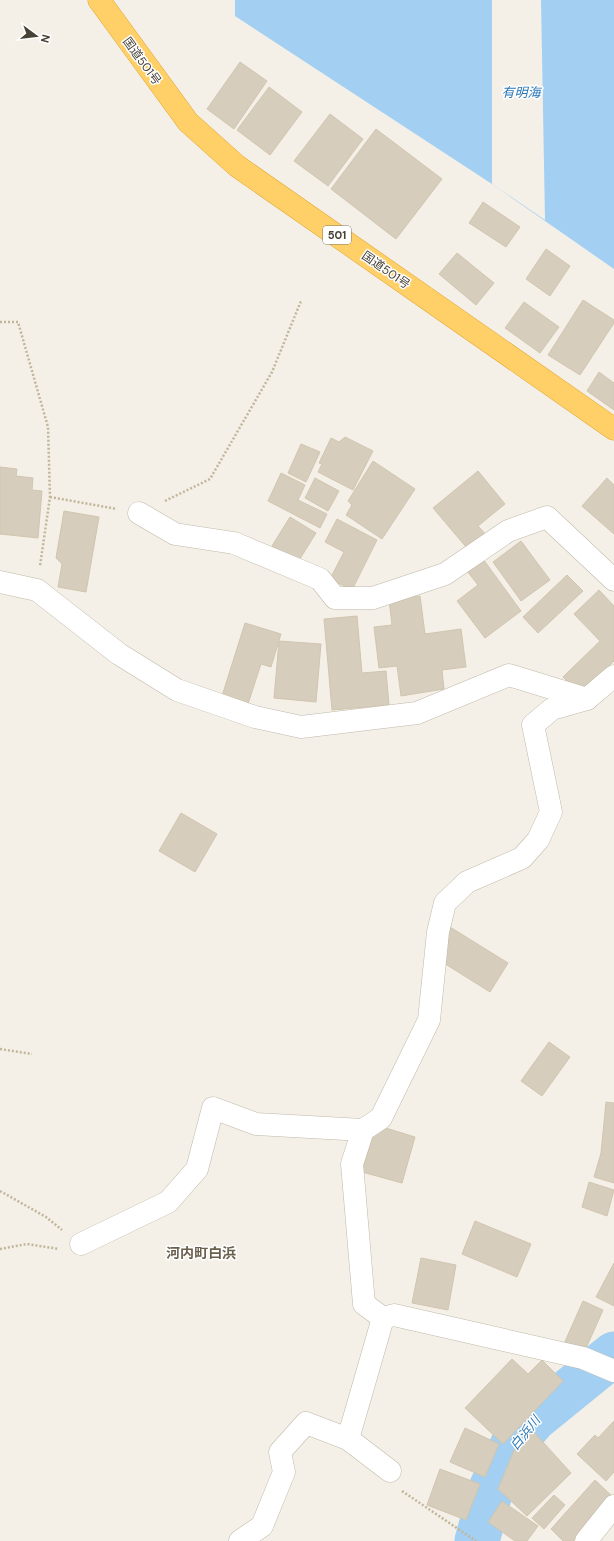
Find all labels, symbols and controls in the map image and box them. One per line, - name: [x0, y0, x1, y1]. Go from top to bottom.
- north arrow: [16, 16, 56, 56]
- text: N: [38, 33, 53, 44]
- street label: 国道501号: [119, 34, 165, 88]
- water label: 有明海: [501, 84, 542, 101]
- road number: 501: [323, 226, 351, 244]
- street label: 国道501号: [359, 248, 413, 292]
- district label: 河内町白浜: [166, 1244, 236, 1262]
- water label: 白浜川: [506, 1411, 545, 1454]

